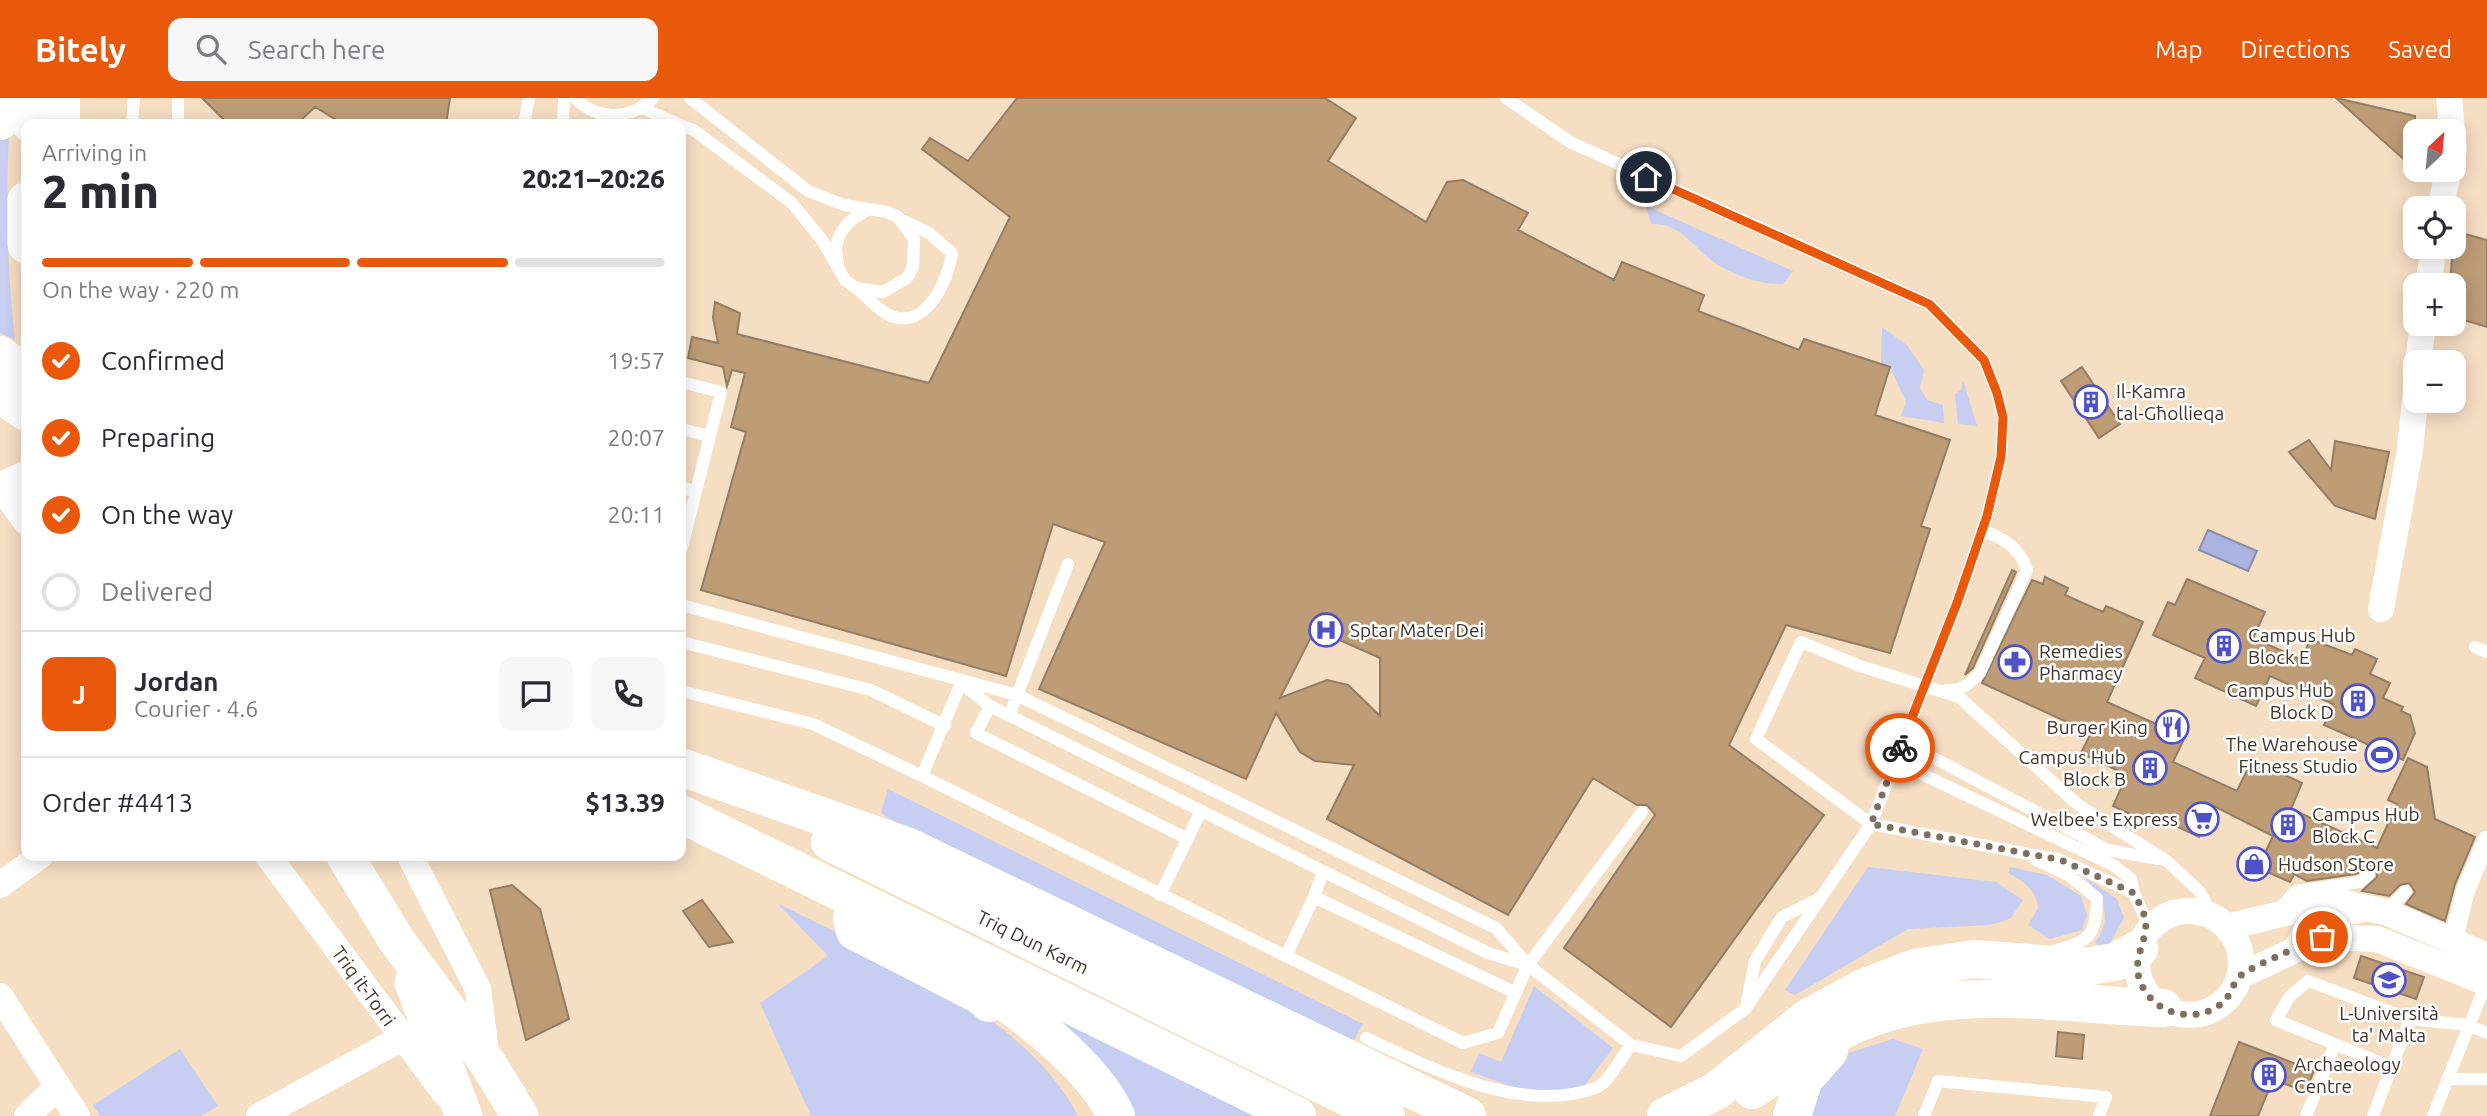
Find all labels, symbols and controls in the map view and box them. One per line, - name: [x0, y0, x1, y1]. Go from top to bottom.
- search box: [168, 18, 658, 81]
- icon: search: [192, 30, 230, 68]
- text: Bitely: [35, 31, 126, 68]
- text: Search here: [248, 35, 385, 64]
- text: Map: [2155, 36, 2202, 63]
- text: Directions: [2240, 36, 2350, 63]
- text: Saved: [2388, 36, 2452, 63]
- north arrow: [2403, 119, 2466, 182]
- map controls: [2403, 119, 2466, 413]
- text: Arriving in: [42, 140, 147, 165]
- pin: [1616, 147, 1676, 207]
- icon: home: [1627, 158, 1665, 196]
- text: 20:21–20:26: [522, 164, 665, 193]
- text: 2 min: [42, 165, 159, 217]
- button: locate: [2403, 196, 2466, 259]
- button: +: [2403, 273, 2466, 336]
- text: On the way · 220 m: [42, 277, 239, 302]
- icon: check: [42, 342, 80, 380]
- text: Confirmed: [101, 346, 225, 375]
- text: 19:57: [607, 348, 665, 373]
- button: −: [2403, 350, 2466, 413]
- place label: Il-Kamra tal-Għollieqa: [2116, 380, 2224, 424]
- building icon: Il-Kamra tal-Għollieqa: [2072, 383, 2110, 421]
- icon: check: [42, 419, 80, 457]
- text: Preparing: [101, 423, 215, 452]
- text: 20:07: [607, 425, 665, 450]
- icon: check: [42, 496, 80, 534]
- text: On the way: [101, 500, 233, 529]
- text: 20:11: [607, 502, 665, 527]
- text: Delivered: [101, 577, 213, 606]
- hospital icon: Sptar Mater Dei: [1307, 611, 1345, 649]
- place label: Sptar Mater Dei: [1350, 619, 1484, 641]
- place label: Campus Hub Block E: [2248, 624, 2356, 668]
- building icon: Campus Hub Block E: [2205, 627, 2243, 665]
- place label: Remedies Pharmacy: [2039, 640, 2123, 684]
- pharmacy icon: Remedies Pharmacy: [1996, 643, 2034, 681]
- button: chat: [499, 657, 573, 731]
- button: phone: [591, 657, 665, 731]
- text: Jordan: [134, 667, 219, 696]
- place label: Campus Hub Block D: [2226, 679, 2334, 723]
- text: J: [72, 680, 86, 709]
- building icon: Campus Hub Block D: [2339, 682, 2377, 720]
- text: Courier · 4.6: [134, 696, 258, 721]
- restaurant icon: Burger King: [2153, 708, 2191, 746]
- courier: [1865, 713, 1935, 783]
- place label: Burger King: [2047, 716, 2148, 738]
- icon: bike: [1881, 729, 1919, 767]
- place label: The Warehouse Fitness Studio: [2226, 733, 2358, 777]
- sports icon: The Warehouse Fitness Studio: [2363, 736, 2401, 774]
- place label: Campus Hub Block B: [2018, 746, 2126, 790]
- building icon: Campus Hub Block B: [2131, 749, 2169, 787]
- text: Order #4413: [42, 788, 193, 817]
- text: $13.39: [585, 788, 665, 817]
- supermarket icon: Welbee's Express: [2183, 800, 2221, 838]
- place label: Campus Hub Block C: [2312, 803, 2420, 847]
- building icon: Campus Hub Block C: [2269, 806, 2307, 844]
- place label: Welbee's Express: [2031, 808, 2178, 830]
- shop icon: Hudson Store: [2235, 845, 2273, 883]
- place label: Hudson Store: [2278, 853, 2394, 875]
- street label: Triq Dun Karm: [974, 905, 1092, 979]
- pin: [2292, 907, 2352, 967]
- icon: bag: [2303, 918, 2341, 956]
- street label: Triq it-Torri: [328, 942, 400, 1030]
- school or university icon: L-Università ta' Malta: [2370, 961, 2408, 999]
- place label: L-Università ta' Malta: [2339, 1002, 2439, 1046]
- place label: Archaeology Centre: [2294, 1053, 2401, 1097]
- building icon: Archaeology Centre: [2250, 1056, 2288, 1094]

